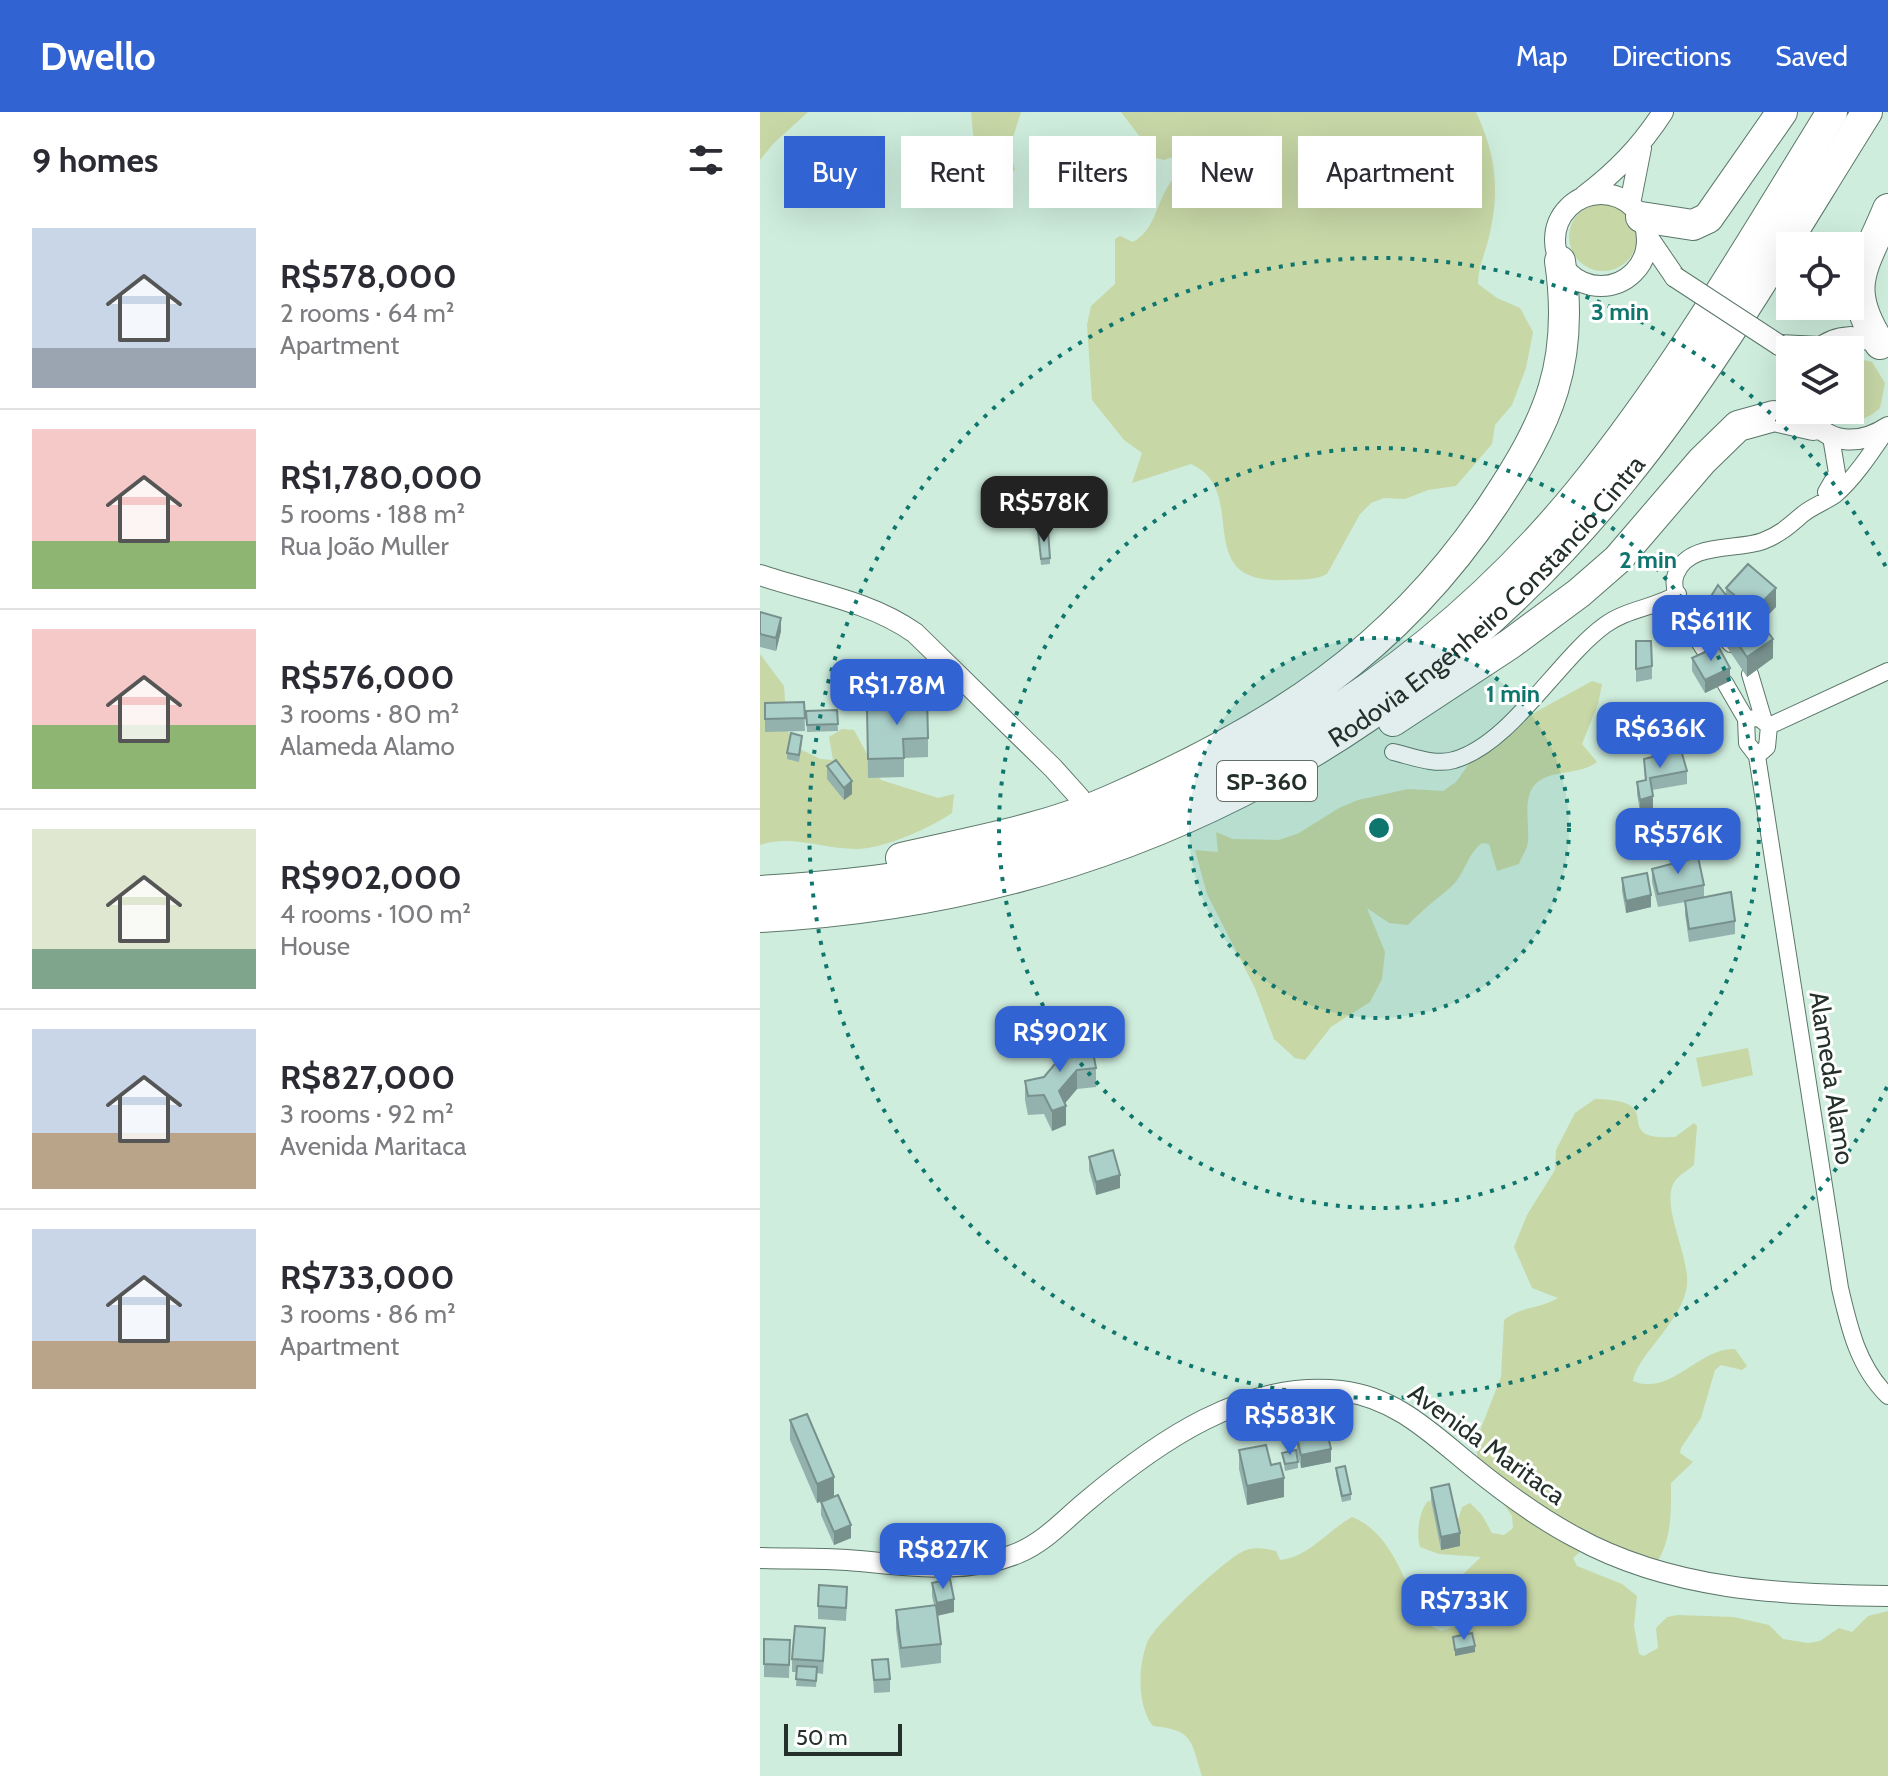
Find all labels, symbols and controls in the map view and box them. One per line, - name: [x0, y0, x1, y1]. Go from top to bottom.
- text: Dwello: [40, 33, 156, 80]
- text: Map: [1516, 39, 1568, 73]
- text: Directions: [1612, 39, 1731, 73]
- text: Saved: [1775, 39, 1848, 73]
- chip: Buy: [784, 136, 885, 208]
- chip: Rent: [901, 136, 1013, 208]
- chip: Filters: [1029, 136, 1156, 208]
- chip: New: [1172, 136, 1282, 208]
- chip: Apartment: [1298, 136, 1482, 208]
- icon: filters: [684, 138, 728, 182]
- text: 9 homes: [32, 139, 158, 181]
- map controls: [1776, 232, 1864, 424]
- button: locate: [1776, 232, 1864, 320]
- text: R$578,000: [280, 255, 457, 297]
- icon: home: [96, 260, 192, 356]
- text: 2 rooms · 64 m²: [280, 297, 455, 329]
- text: 3 min: [1591, 297, 1649, 326]
- text: Apartment: [280, 329, 399, 361]
- button: layers: [1776, 336, 1864, 424]
- street label: Rodovia Engenheiro Constancio Cintra: [1322, 448, 1652, 754]
- text: R$1,780,000: [280, 456, 483, 498]
- icon: home: [96, 461, 192, 557]
- pin: R$578K: [979, 476, 1109, 544]
- text: R$578K: [999, 486, 1089, 518]
- text: 5 rooms · 188 m²: [280, 498, 465, 530]
- text: Rua João Muller: [280, 530, 449, 562]
- text: 2 min: [1619, 545, 1677, 574]
- pin: R$611K: [1646, 595, 1776, 663]
- text: R$611K: [1670, 605, 1752, 637]
- text: R$576,000: [280, 656, 455, 698]
- pin: R$1.78M: [823, 659, 971, 727]
- icon: home: [96, 661, 192, 757]
- text: R$1.78M: [848, 669, 946, 701]
- text: 1 min: [1486, 679, 1540, 708]
- text: 3 rooms · 80 m²: [280, 698, 459, 730]
- pin: R$636K: [1595, 702, 1725, 770]
- text: R$636K: [1615, 712, 1705, 744]
- text: Alameda Alamo: [280, 730, 455, 762]
- road number: SP-360: [1217, 761, 1317, 801]
- pin: R$576K: [1613, 808, 1743, 876]
- centre of rings: [1365, 814, 1393, 842]
- text: R$576K: [1634, 818, 1722, 850]
- text: R$902,000: [280, 856, 462, 898]
- icon: home: [96, 861, 192, 957]
- text: 4 rooms · 100 m²: [280, 898, 471, 930]
- text: House: [280, 930, 350, 962]
- street label: Alameda Alamo: [1803, 989, 1861, 1167]
- pin: R$902K: [995, 1006, 1125, 1074]
- text: R$902K: [1013, 1016, 1107, 1048]
- text: R$827,000: [280, 1056, 455, 1098]
- icon: home: [96, 1061, 192, 1157]
- text: 3 rooms · 92 m²: [280, 1098, 454, 1130]
- text: Avenida Maritaca: [280, 1130, 466, 1162]
- text: R$733,000: [280, 1256, 455, 1298]
- icon: home: [96, 1261, 192, 1357]
- text: 3 rooms · 86 m²: [280, 1298, 456, 1330]
- text: Apartment: [280, 1330, 399, 1362]
- street label: Avenida Maritaca: [1402, 1376, 1572, 1512]
- pin: R$583K: [1225, 1389, 1355, 1457]
- text: R$583K: [1244, 1399, 1336, 1431]
- pin: R$827K: [878, 1523, 1008, 1591]
- text: R$827K: [898, 1533, 988, 1565]
- pin: R$733K: [1399, 1574, 1529, 1642]
- text: R$733K: [1420, 1584, 1508, 1616]
- scale bar: [784, 1720, 902, 1756]
- text: 50 m: [796, 1724, 848, 1751]

